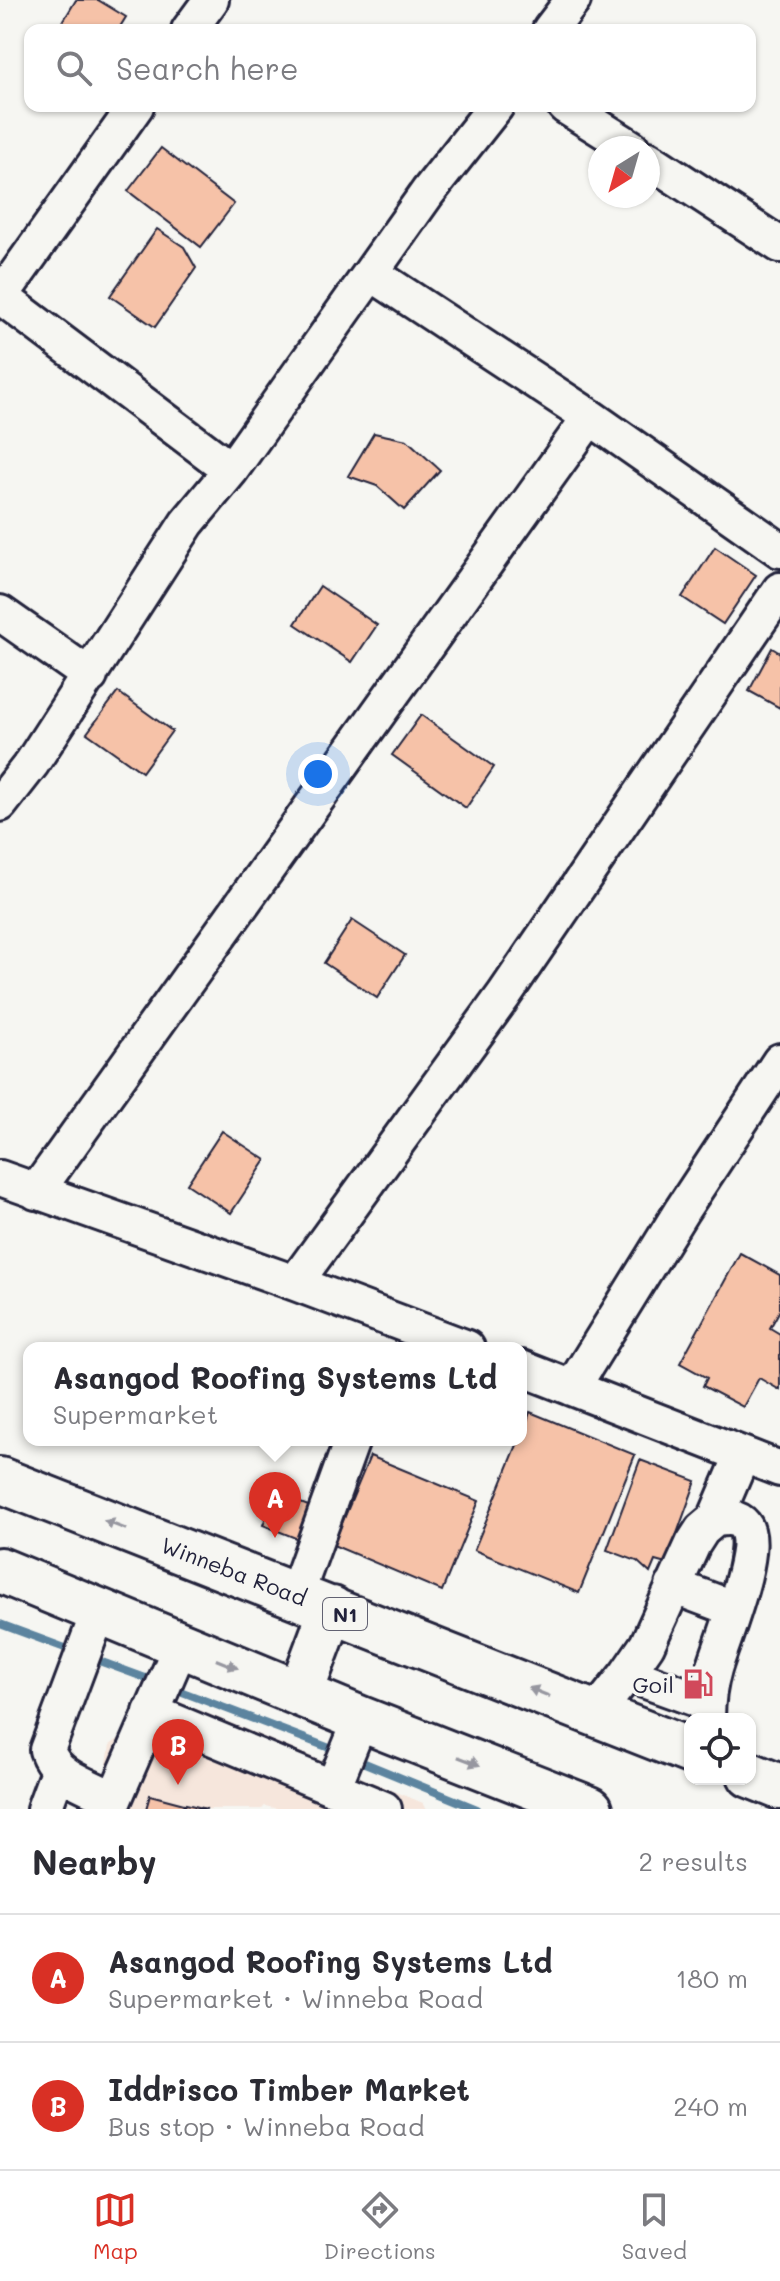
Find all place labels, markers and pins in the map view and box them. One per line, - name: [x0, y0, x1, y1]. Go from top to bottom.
- pin: A: [249, 1472, 301, 1538]
- fuel station icon: Goil: [681, 1667, 715, 1701]
- place label: Goil: [632, 1670, 674, 1699]
- pin: B: [152, 1719, 204, 1785]

